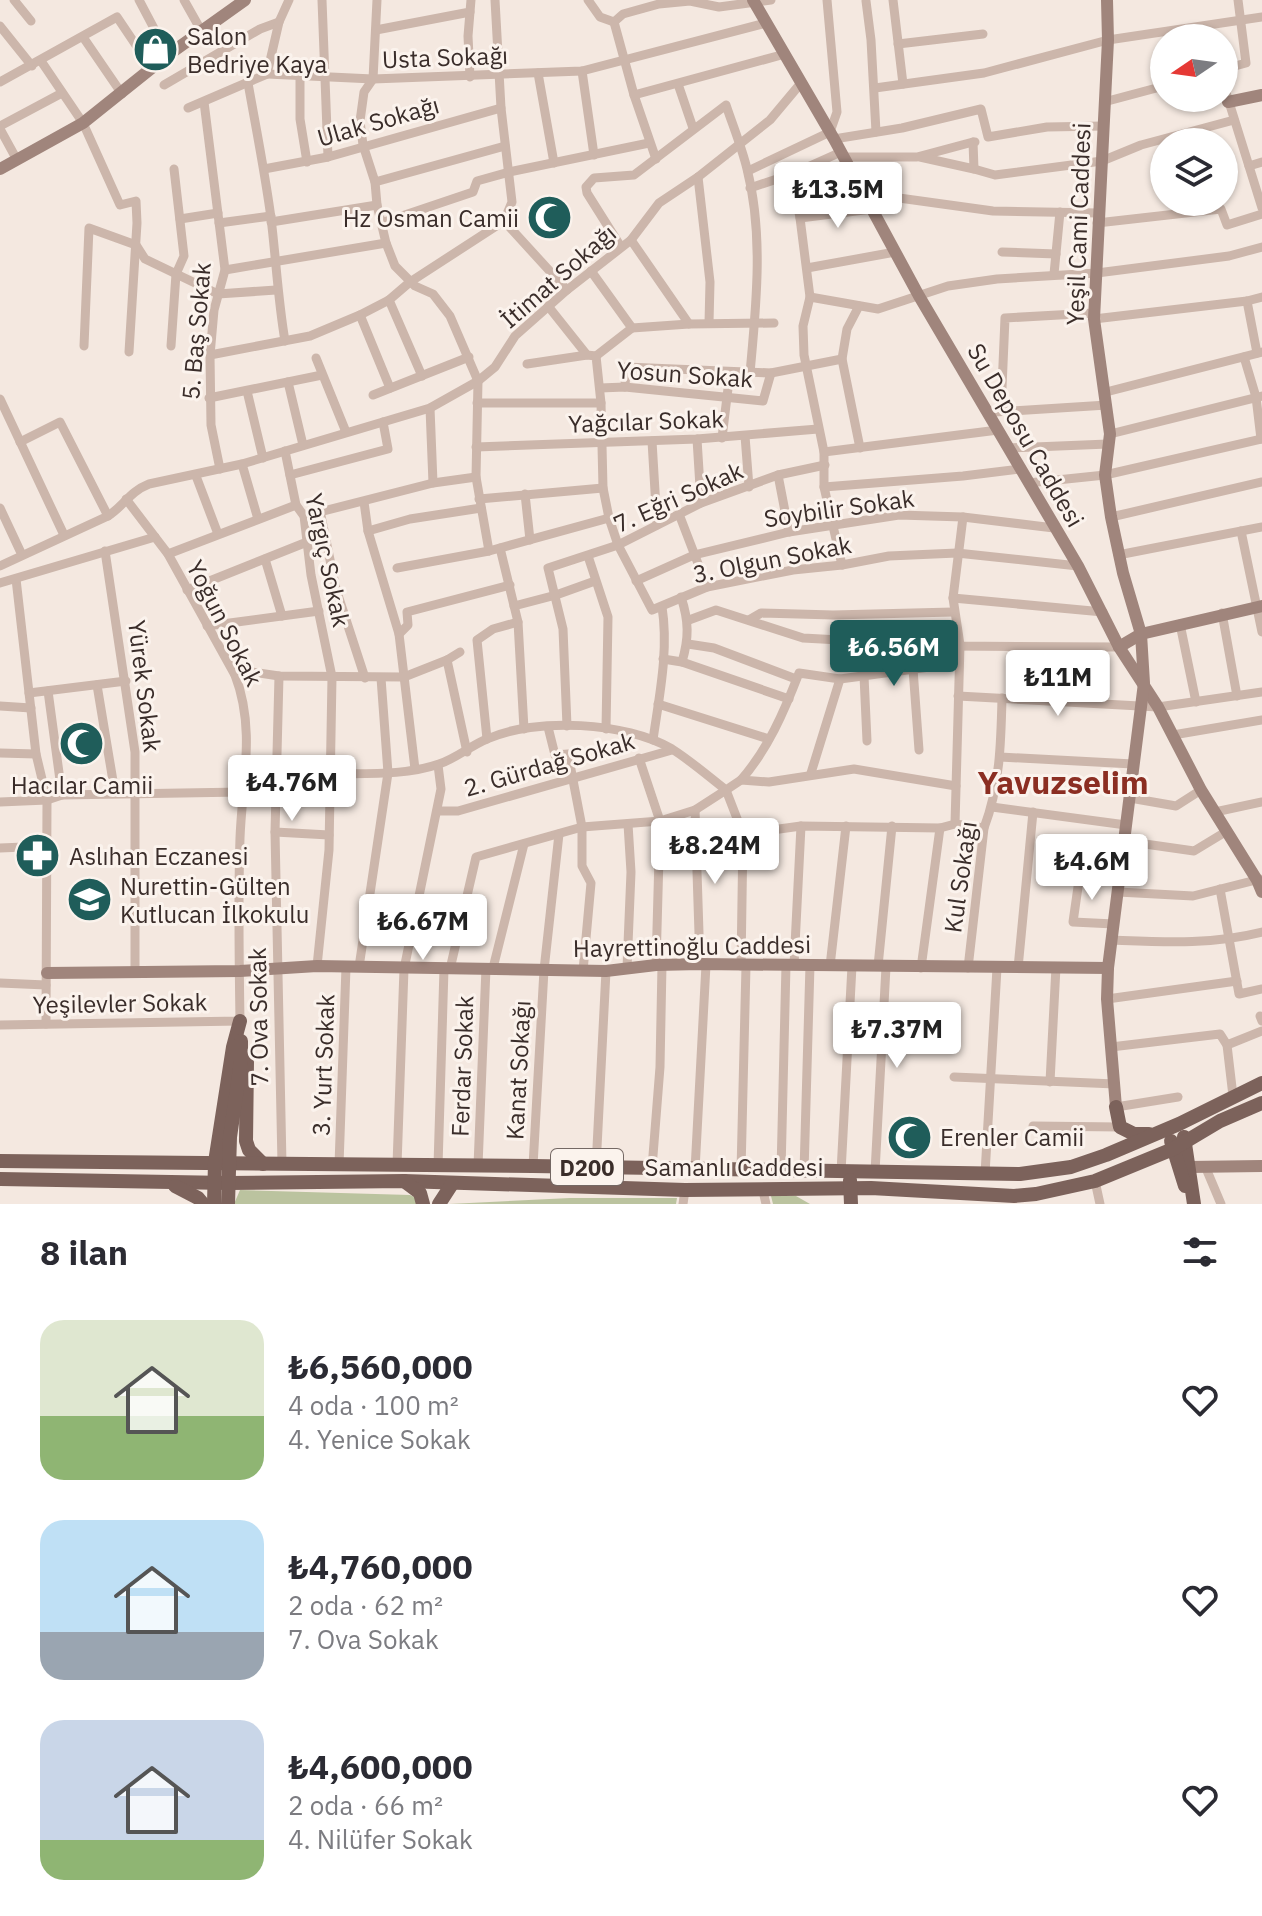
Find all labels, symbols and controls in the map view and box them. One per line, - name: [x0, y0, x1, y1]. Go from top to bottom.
- place label: Salon Bedriye Kaya: [187, 20, 327, 80]
- north arrow: [1150, 24, 1238, 112]
- map controls: [1150, 24, 1238, 216]
- shop icon: Salon Bedriye Kaya: [132, 26, 180, 74]
- street label: Usta Sokağı: [381, 39, 509, 75]
- street label: Ulak Sokağı: [313, 88, 443, 154]
- street label: Yeşil Cami Caddesi: [1058, 122, 1098, 326]
- button: layers: [1150, 128, 1238, 216]
- pin: ₺13.5M: [773, 162, 903, 230]
- text: ₺13.5M: [792, 171, 884, 205]
- mosque icon: Hz Osman Camii: [526, 194, 574, 242]
- place label: Hz Osman Camii: [343, 202, 519, 234]
- street label: İtimat Sokağı: [493, 217, 623, 335]
- street label: 5. Baş Sokak: [174, 261, 218, 401]
- street label: Su Deposu Caddesi: [960, 337, 1092, 533]
- street label: Yosun Sokak: [616, 353, 755, 395]
- street label: Yağcılar Sokak: [568, 402, 725, 440]
- street label: 7. Eğri Sokak: [608, 454, 748, 540]
- street label: Soybilir Sokak: [762, 482, 917, 534]
- street label: Yargıç Sokak: [298, 490, 358, 630]
- street label: 3. Olgun Sokak: [690, 528, 854, 590]
- street label: Yoğun Sokak: [180, 555, 271, 692]
- street label: Yürek Sokak: [121, 618, 169, 754]
- pin: ₺6.56M: [829, 620, 959, 688]
- text: ₺6.56M: [848, 629, 940, 663]
- pin: ₺11M: [1011, 650, 1105, 718]
- text: ₺11M: [1024, 659, 1092, 693]
- mosque icon: Hacılar Camii: [58, 719, 106, 767]
- street label: 2. Gürdağ Sokak: [460, 724, 638, 804]
- pin: ₺4.76M: [227, 755, 357, 823]
- district label: Yavuzselim: [977, 761, 1149, 803]
- text: ₺4.76M: [246, 764, 338, 798]
- place label: Hacılar Camii: [11, 769, 153, 801]
- pin: ₺8.24M: [650, 818, 780, 886]
- street label: Kul Sokağı: [936, 819, 984, 935]
- text: ₺8.24M: [669, 827, 761, 861]
- pharmacy icon: Aslıhan Eczanesi: [14, 832, 62, 880]
- pin: ₺4.6M: [1036, 834, 1148, 902]
- place label: Aslıhan Eczanesi: [69, 840, 249, 872]
- text: ₺4.6M: [1054, 843, 1130, 877]
- place label: Nurettin-Gülten Kutlucan İlkokulu: [120, 870, 309, 930]
- school or university icon: Nurettin-Gülten Kutlucan İlkokulu: [65, 876, 113, 924]
- pin: ₺6.67M: [358, 894, 488, 962]
- text: ₺6.67M: [377, 903, 469, 937]
- street label: Hayrettinoğlu Caddesi: [573, 928, 811, 964]
- street label: 7. Ova Sokak: [241, 947, 275, 1087]
- street label: Yeşilevler Sokak: [32, 985, 208, 1021]
- street label: 3. Yurt Sokak: [305, 993, 341, 1137]
- street label: Ferdar Sokak: [444, 995, 480, 1137]
- street label: Kanat Sokağı: [498, 999, 538, 1141]
- pin: ₺7.37M: [832, 1002, 962, 1070]
- text: ₺7.37M: [851, 1011, 943, 1045]
- mosque icon: Erenler Camii: [885, 1113, 933, 1161]
- place label: Erenler Camii: [940, 1121, 1084, 1153]
- road number: D200: [551, 1149, 623, 1185]
- street label: Samanlı Caddesi: [645, 1151, 823, 1183]
- text: 8 ilan: [40, 1230, 128, 1274]
- icon: filters: [1178, 1230, 1222, 1274]
- text: ₺6,560,000: [288, 1344, 473, 1388]
- icon: home: [104, 1352, 200, 1448]
- icon: heart: [1178, 1378, 1222, 1422]
- text: 4 oda · 100 m²: [288, 1388, 459, 1422]
- text: 4. Yenice Sokak: [288, 1422, 471, 1456]
- text: ₺4,760,000: [288, 1544, 473, 1588]
- icon: home: [104, 1552, 200, 1648]
- icon: heart: [1178, 1578, 1222, 1622]
- text: 2 oda · 62 m²: [288, 1588, 443, 1622]
- text: 7. Ova Sokak: [288, 1622, 439, 1656]
- text: ₺4,600,000: [288, 1744, 473, 1788]
- icon: home: [104, 1752, 200, 1848]
- icon: heart: [1178, 1778, 1222, 1822]
- text: 2 oda · 66 m²: [288, 1788, 443, 1822]
- text: 4. Nilüfer Sokak: [288, 1822, 473, 1856]

